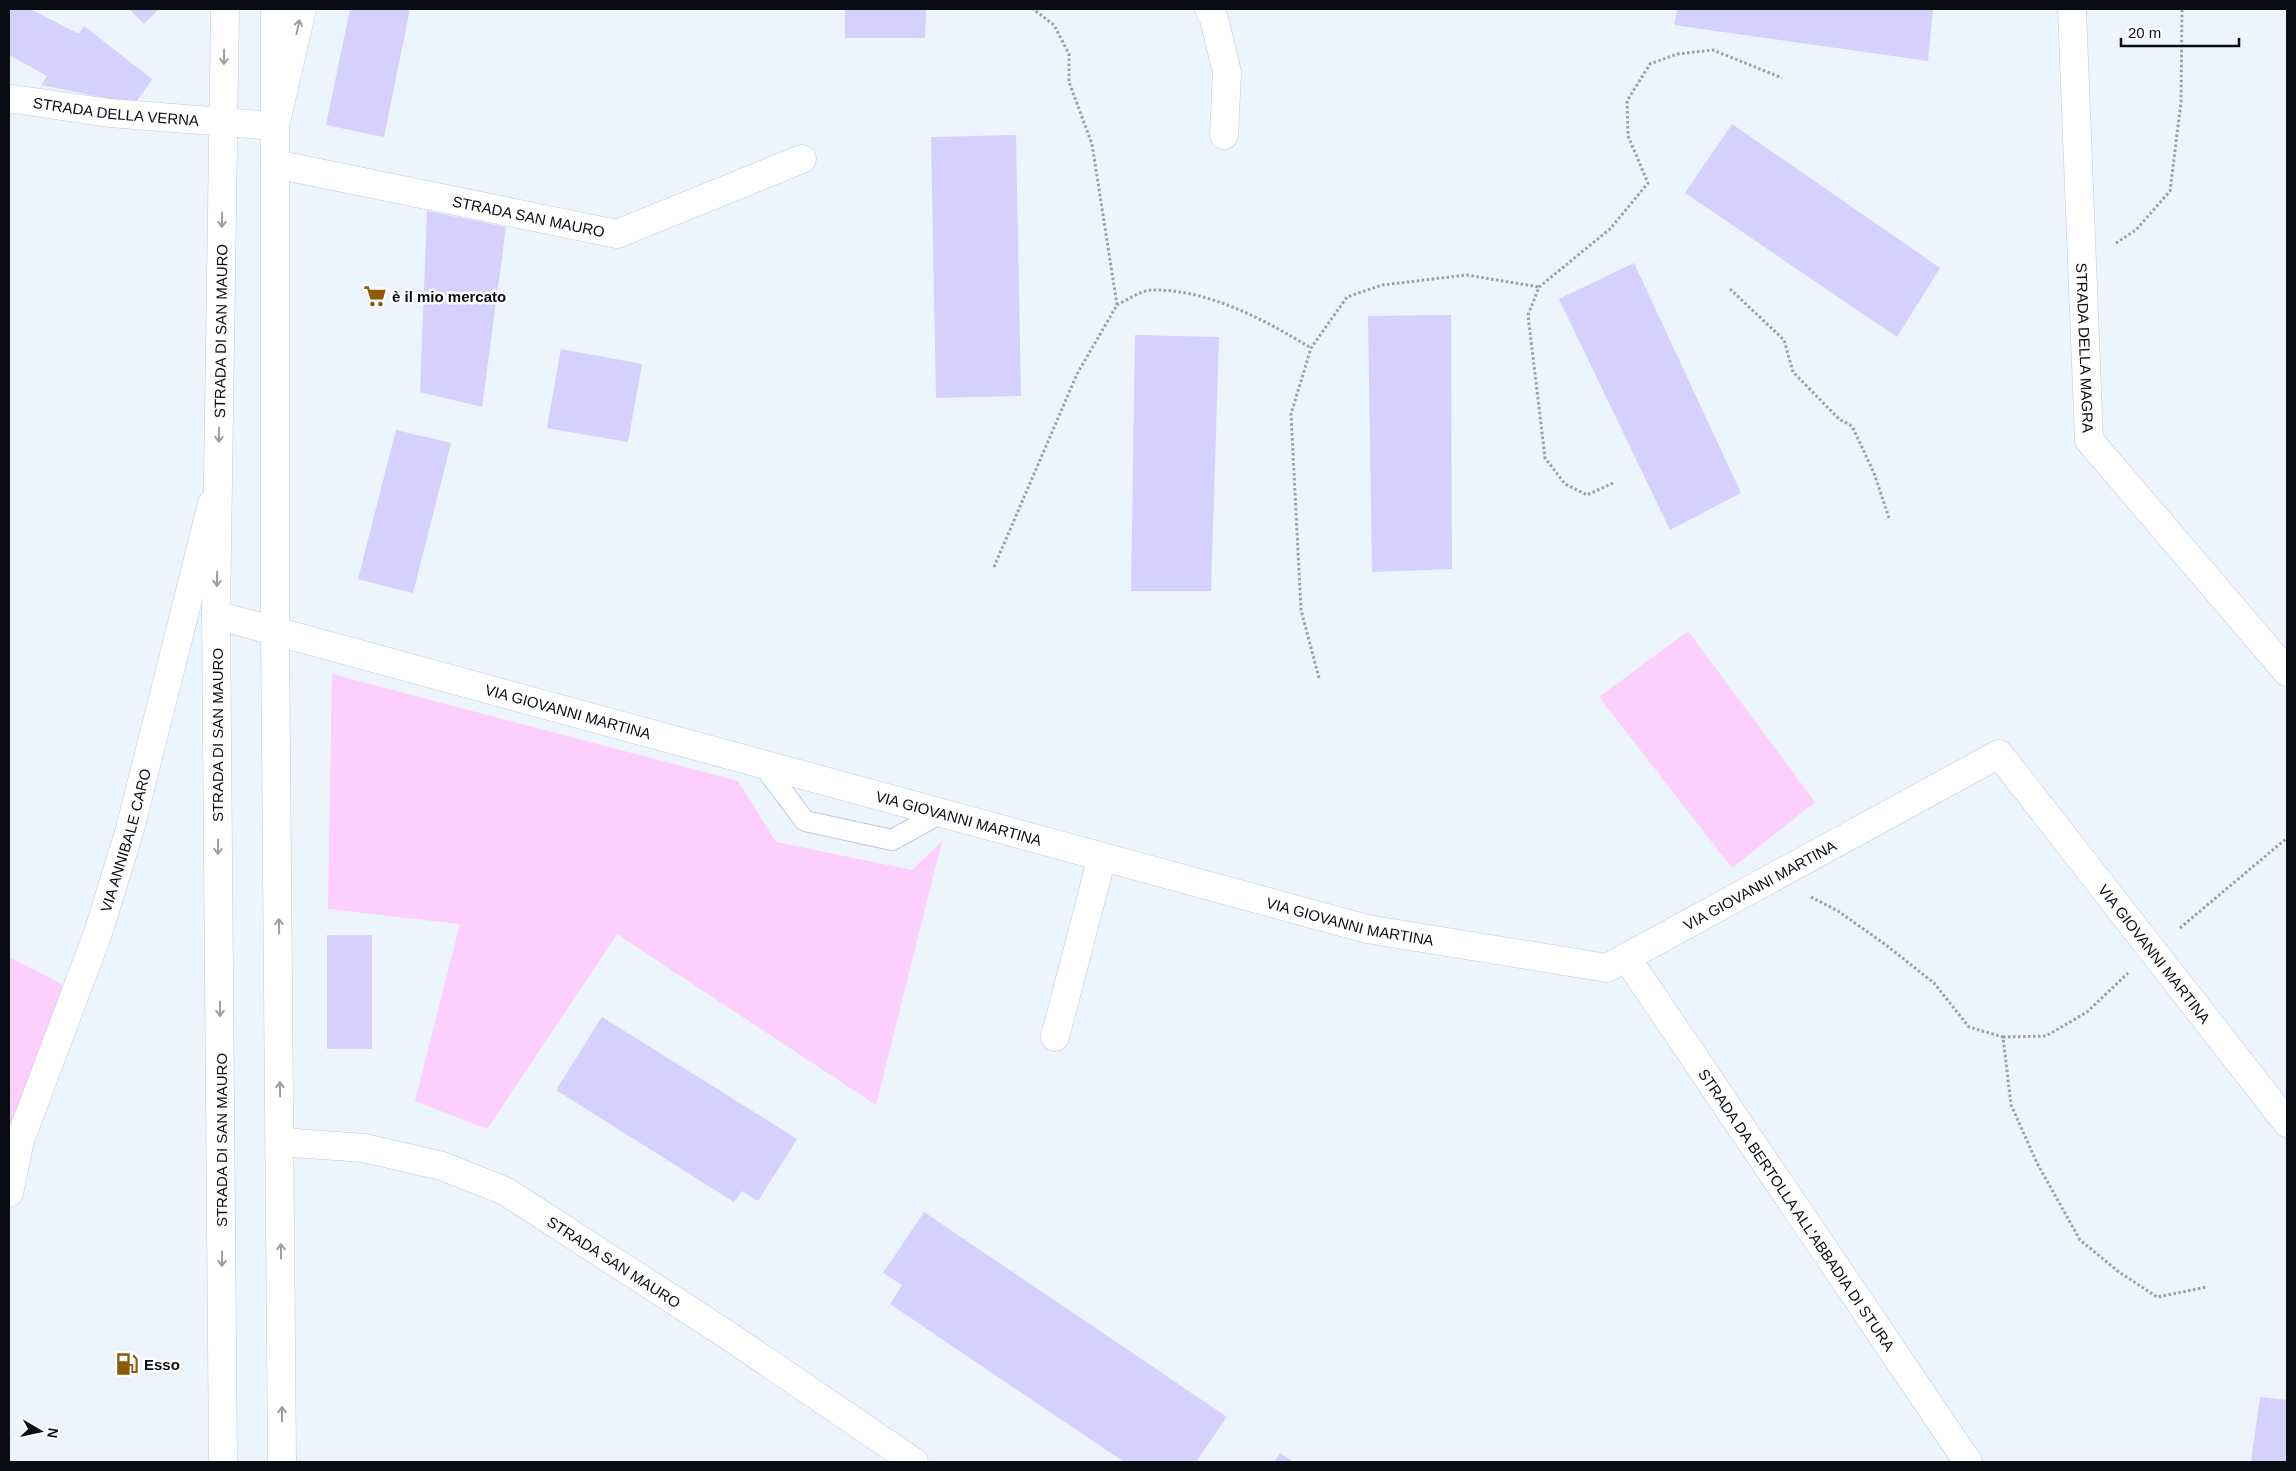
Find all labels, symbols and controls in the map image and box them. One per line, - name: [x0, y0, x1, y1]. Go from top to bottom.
- scale bar: [2121, 15, 2238, 47]
- one-way arrow: [294, 20, 303, 36]
- text: 20 m: [2128, 24, 2161, 41]
- one-way arrow: [219, 49, 229, 65]
- street label: STRADA DELLA VERNA: [32, 94, 200, 128]
- street label: STRADA SAN MAURO: [451, 192, 606, 240]
- one-way arrow: [217, 212, 227, 228]
- street label: STRADA DI SAN MAURO: [210, 244, 230, 418]
- street label: STRADA DELLA MAGRA: [2074, 262, 2097, 433]
- supermarket icon: è il mio mercato: [362, 283, 388, 309]
- place label: è il mio mercato: [392, 288, 506, 305]
- one-way arrow: [214, 426, 224, 443]
- one-way arrow: [212, 571, 222, 587]
- street label: STRADA DI SAN MAURO: [209, 648, 226, 822]
- street label: VIA GIOVANNI MARTINA: [483, 680, 653, 742]
- street label: VIA ANNIBALE CARO: [96, 767, 153, 914]
- street label: VIA GIOVANNI MARTINA: [874, 787, 1044, 848]
- street label: VIA GIOVANNI MARTINA: [1680, 836, 1839, 933]
- one-way arrow: [213, 838, 223, 855]
- street label: VIA GIOVANNI MARTINA: [2095, 881, 2214, 1026]
- street label: VIA GIOVANNI MARTINA: [1265, 894, 1435, 948]
- one-way arrow: [274, 918, 283, 934]
- one-way arrow: [215, 1001, 225, 1017]
- street label: STRADA DI SAN MAURO: [213, 1053, 230, 1227]
- street label: STRADA DA BERTOLLA ALL'ABBADIA DI STURA: [1696, 1065, 1899, 1354]
- one-way arrow: [275, 1081, 285, 1097]
- street label: STRADA SAN MAURO: [544, 1212, 684, 1311]
- one-way arrow: [276, 1243, 286, 1260]
- one-way arrow: [217, 1251, 227, 1267]
- fuel station icon: Esso: [114, 1351, 140, 1377]
- place label: Esso: [144, 1356, 180, 1373]
- north arrow: [15, 1406, 65, 1456]
- one-way arrow: [277, 1406, 287, 1422]
- text: N: [44, 1427, 62, 1439]

